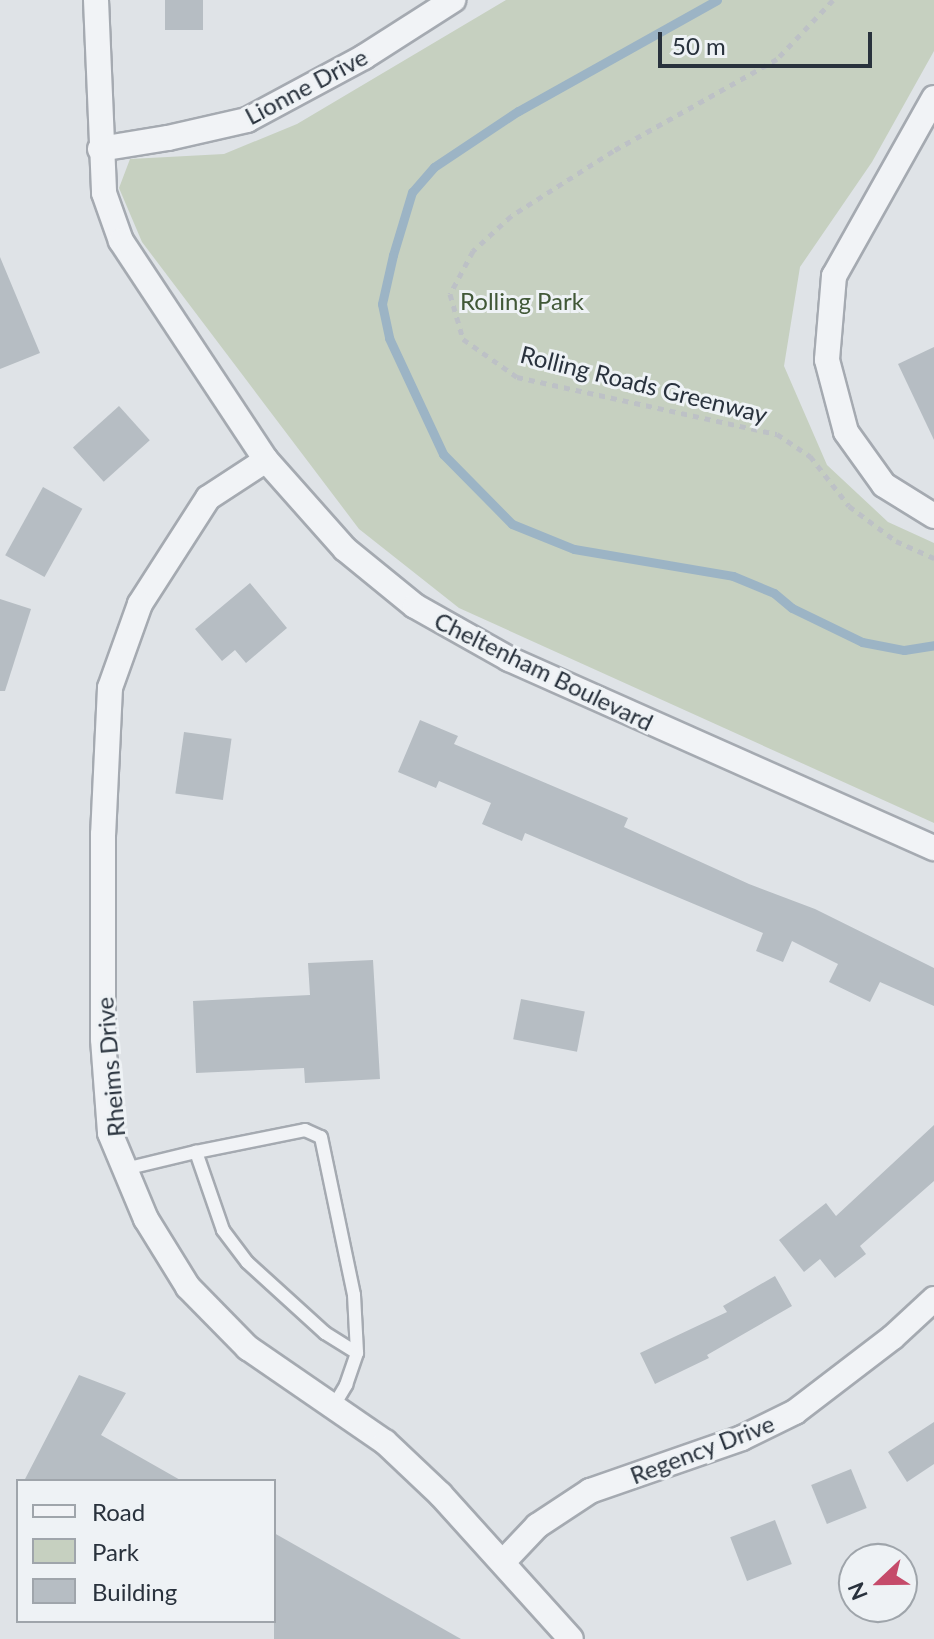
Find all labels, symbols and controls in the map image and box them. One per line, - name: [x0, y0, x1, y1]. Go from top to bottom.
- scale bar: [662, 16, 876, 66]
- text: 50 m: [672, 31, 726, 60]
- street label: Lionne Drive: [240, 42, 372, 130]
- park label: Rolling Park: [460, 287, 584, 315]
- street label: Rolling Roads Greenway: [517, 339, 771, 429]
- street label: Cheltenham Boulevard: [430, 606, 658, 736]
- street label: Rheims Drive: [90, 996, 130, 1138]
- street label: Regency Drive: [626, 1408, 778, 1490]
- legend: [16, 1479, 276, 1623]
- text: Road: [92, 1497, 145, 1526]
- text: Park: [92, 1537, 139, 1566]
- north arrow: [838, 1543, 918, 1623]
- text: Building: [92, 1577, 177, 1606]
- text: N: [841, 1579, 873, 1604]

